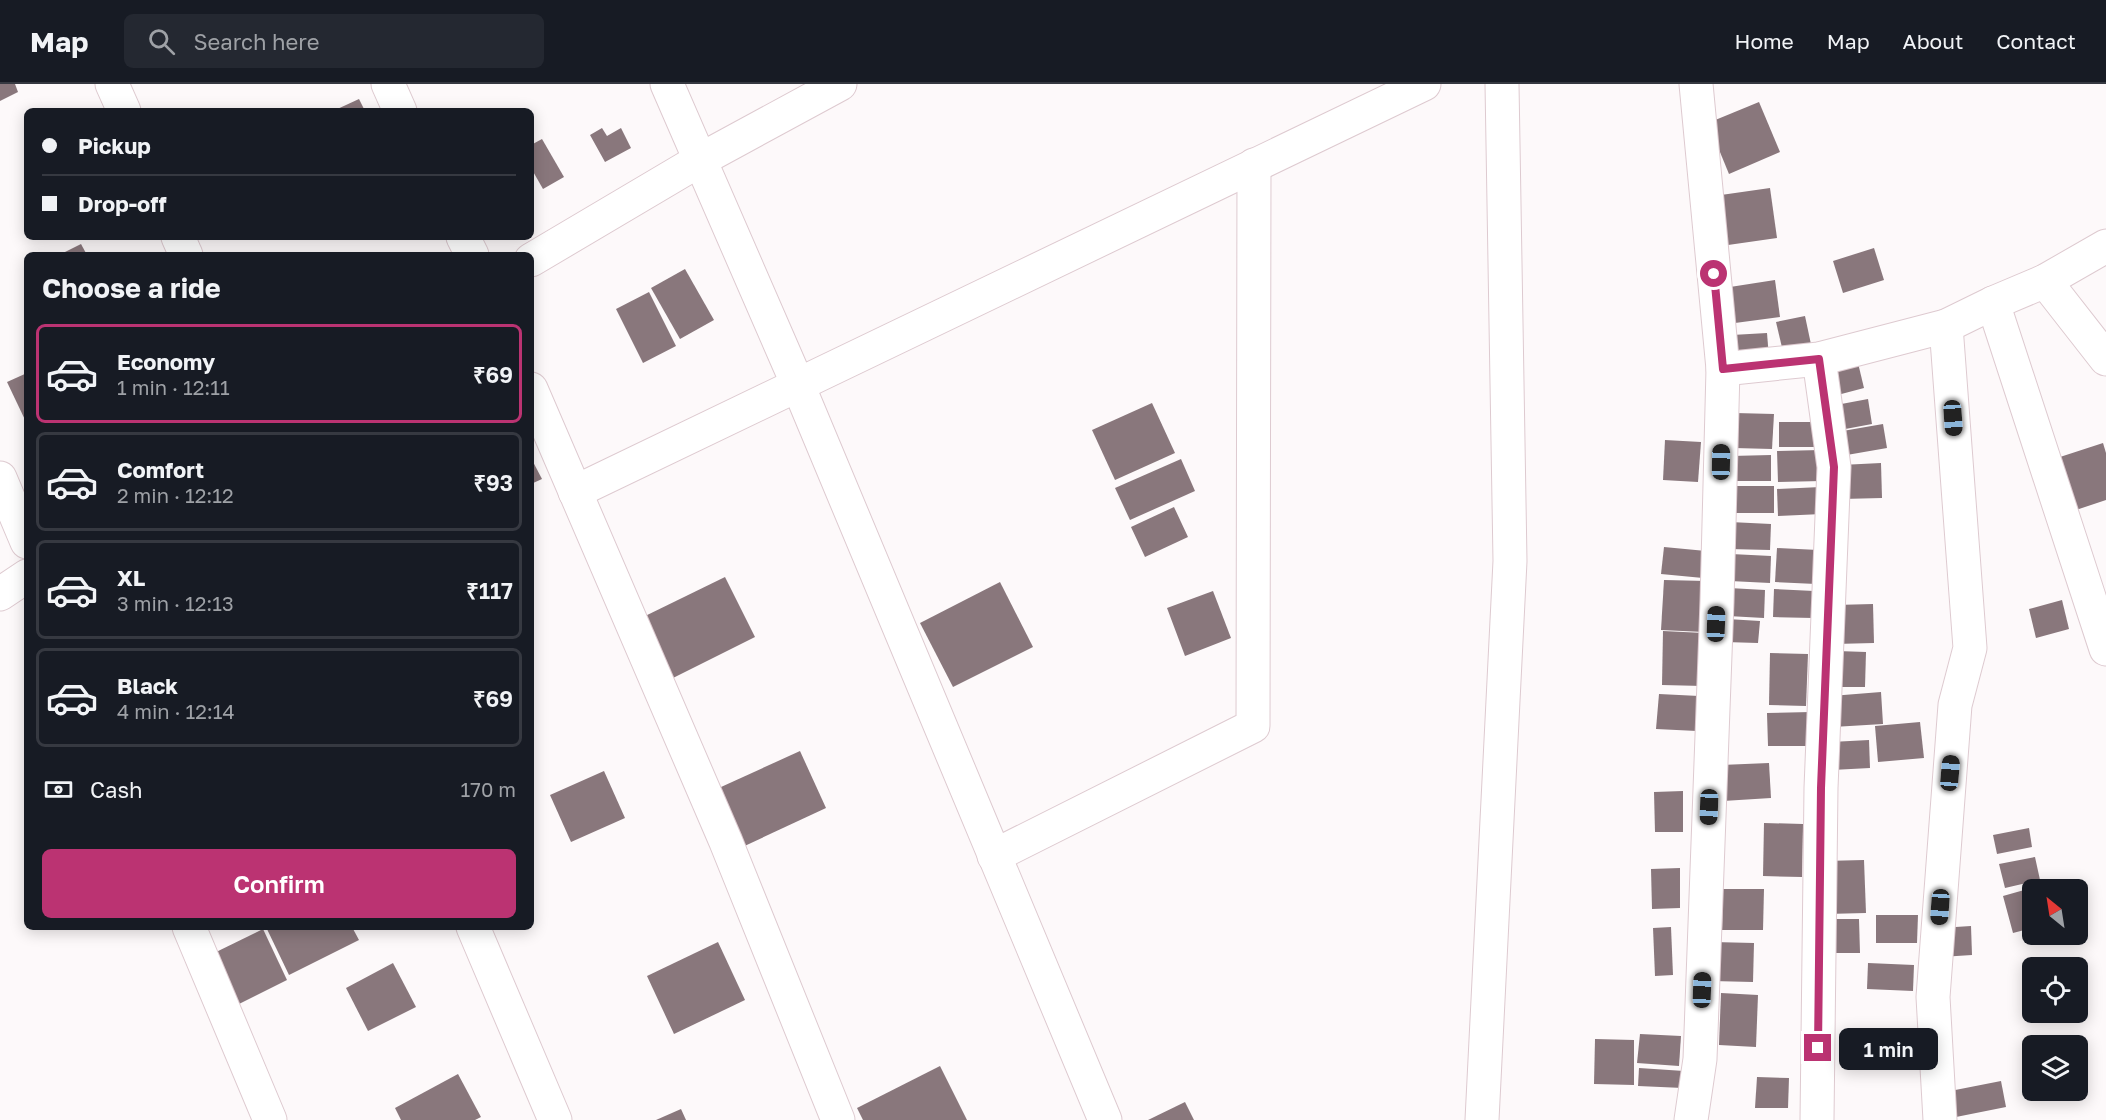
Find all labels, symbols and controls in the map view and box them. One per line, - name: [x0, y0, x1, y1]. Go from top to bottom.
- search box: [124, 14, 544, 68]
- text: Map: [30, 25, 88, 58]
- icon: search: [145, 25, 178, 58]
- text: Search here: [193, 28, 319, 55]
- text: Home: [1734, 28, 1794, 54]
- text: Map: [1827, 28, 1870, 54]
- text: About: [1903, 28, 1963, 54]
- text: Contact: [1996, 28, 2076, 54]
- text: Pickup: [78, 132, 151, 159]
- text: Drop-off: [78, 190, 167, 217]
- route start: [1700, 260, 1727, 287]
- text: Choose a ride: [42, 272, 221, 304]
- icon: car: [45, 347, 99, 401]
- text: Economy: [117, 348, 215, 375]
- text: ₹69: [473, 361, 513, 388]
- text: 1 min · 12:11: [117, 375, 230, 399]
- car: [1943, 399, 1963, 437]
- car: [1712, 444, 1730, 480]
- icon: car: [45, 455, 99, 509]
- text: Comfort: [117, 456, 204, 483]
- text: ₹93: [473, 469, 513, 496]
- text: 2 min · 12:12: [117, 483, 234, 507]
- icon: car: [45, 563, 99, 617]
- text: XL: [117, 564, 145, 591]
- text: ₹117: [466, 577, 513, 604]
- text: 3 min · 12:13: [117, 591, 234, 615]
- car: [1706, 606, 1726, 642]
- icon: car: [45, 671, 99, 725]
- text: Black: [117, 672, 178, 699]
- text: ₹69: [473, 685, 513, 712]
- text: 4 min · 12:14: [117, 699, 235, 723]
- car: [1939, 754, 1961, 792]
- icon: cash: [42, 773, 75, 806]
- text: Cash: [90, 776, 143, 803]
- text: 170 m: [461, 777, 516, 801]
- car: [1699, 789, 1719, 825]
- button: Confirm: [42, 849, 516, 918]
- north arrow: [2022, 879, 2088, 945]
- map controls: [2022, 879, 2088, 1101]
- car: [1930, 888, 1950, 926]
- button: locate: [2022, 957, 2088, 1023]
- car: [1692, 972, 1712, 1008]
- callout: 1 min: [1839, 1027, 1938, 1069]
- route end: [1804, 1034, 1831, 1061]
- button: layers: [2022, 1035, 2088, 1101]
- text: 1 min: [1863, 1037, 1914, 1061]

